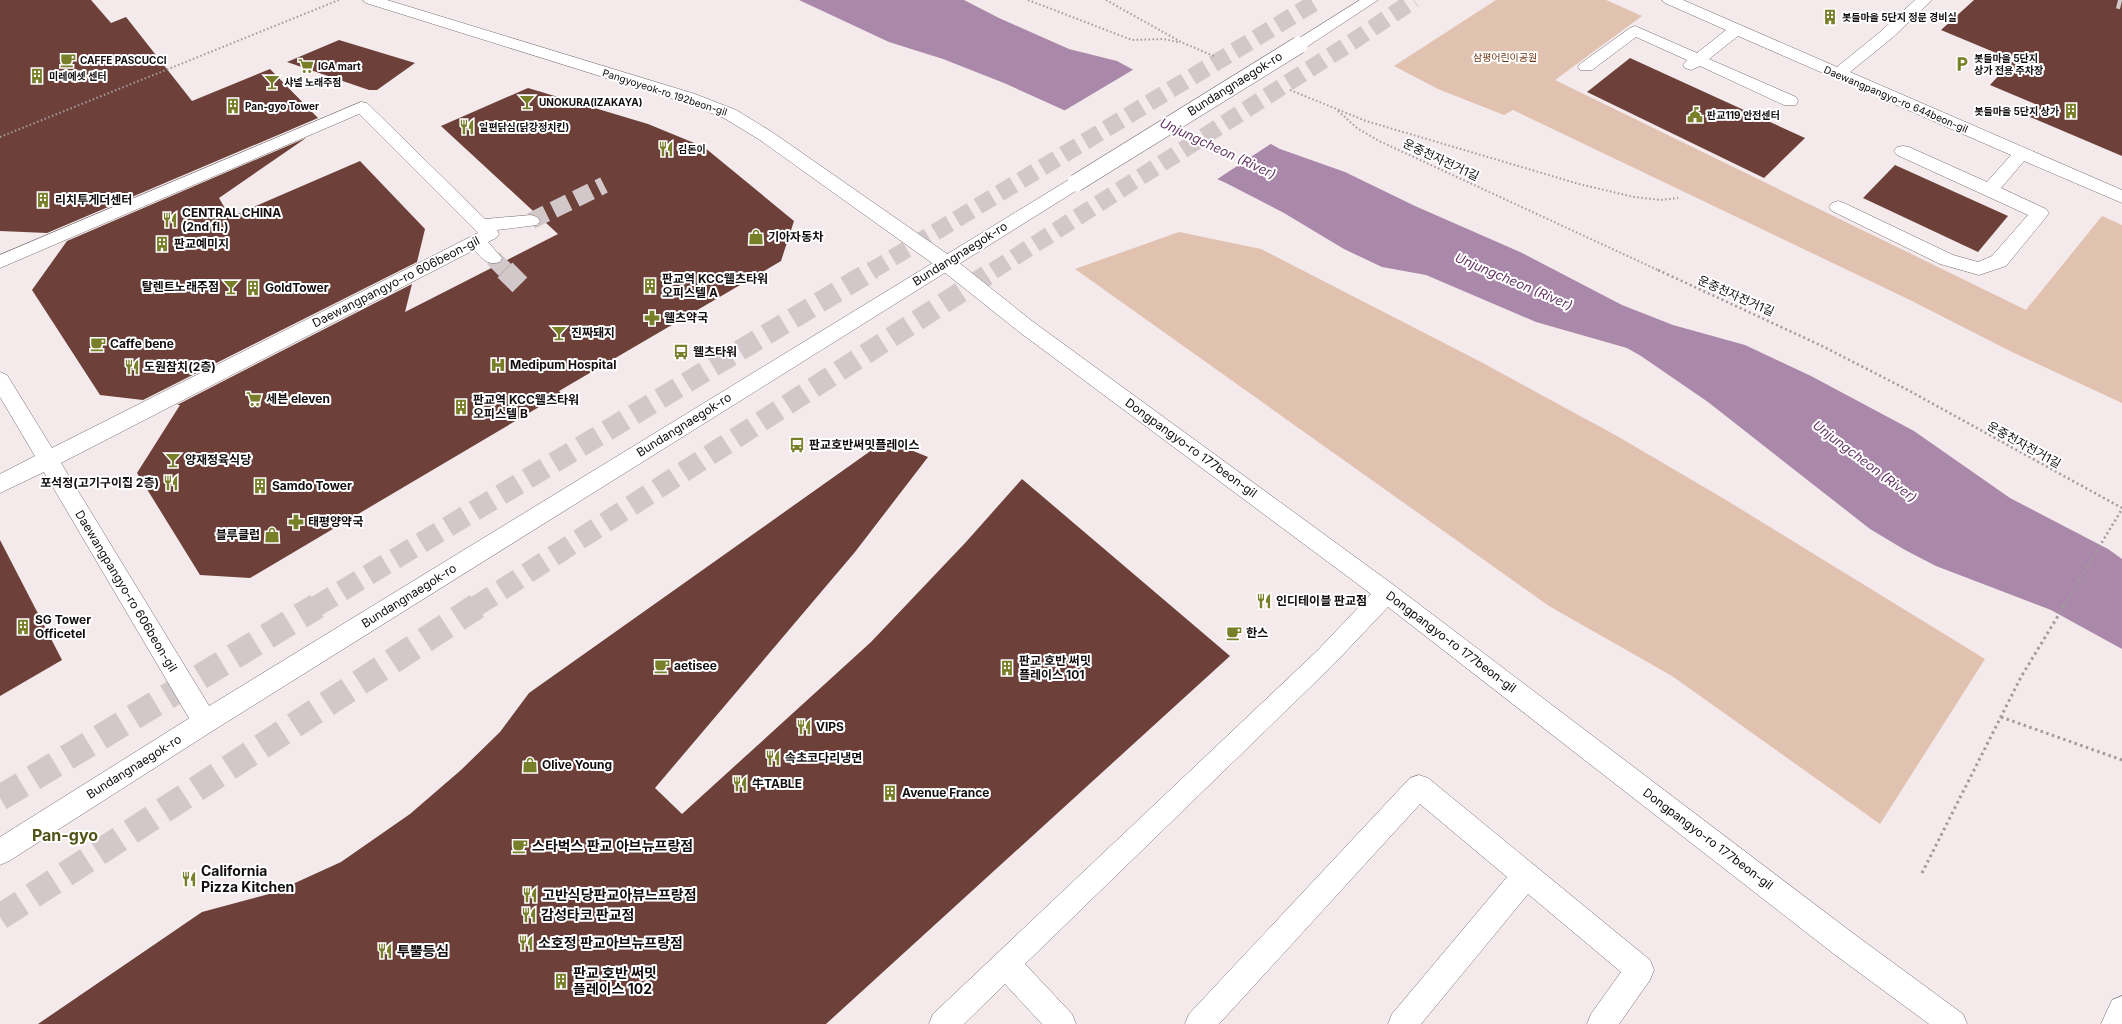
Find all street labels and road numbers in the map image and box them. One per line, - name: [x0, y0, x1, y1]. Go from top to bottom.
- street label: Bundangnaegok-ro: [1185, 48, 1285, 119]
- street label: Daewangpangyo-ro 644beon-gil: [1822, 63, 1970, 135]
- street label: Pangyoyeok-ro 192beon-gil: [601, 66, 729, 118]
- street label: 운중천자전거1길: [1401, 135, 1482, 184]
- street label: Bundangnaegok-ro: [910, 218, 1010, 289]
- street label: Daewangpangyo-ro 606beon-gil: [310, 233, 482, 330]
- street label: 운중천자전거1길: [1696, 272, 1777, 319]
- street label: Bundangnaegok-ro: [634, 389, 734, 460]
- street label: Dongpangyo-ro 177beon-gil: [1123, 395, 1260, 500]
- street label: 운중천자전거1길: [1985, 418, 2064, 471]
- street label: Daewangpangyo-ro 606beon-gil: [72, 507, 181, 674]
- street label: Bundangnaegok-ro: [359, 560, 459, 631]
- street label: Dongpangyo-ro 177beon-gil: [1383, 588, 1519, 695]
- street label: Bundangnaegok-ro: [84, 731, 184, 802]
- street label: Dongpangyo-ro 177beon-gil: [1640, 785, 1776, 892]

